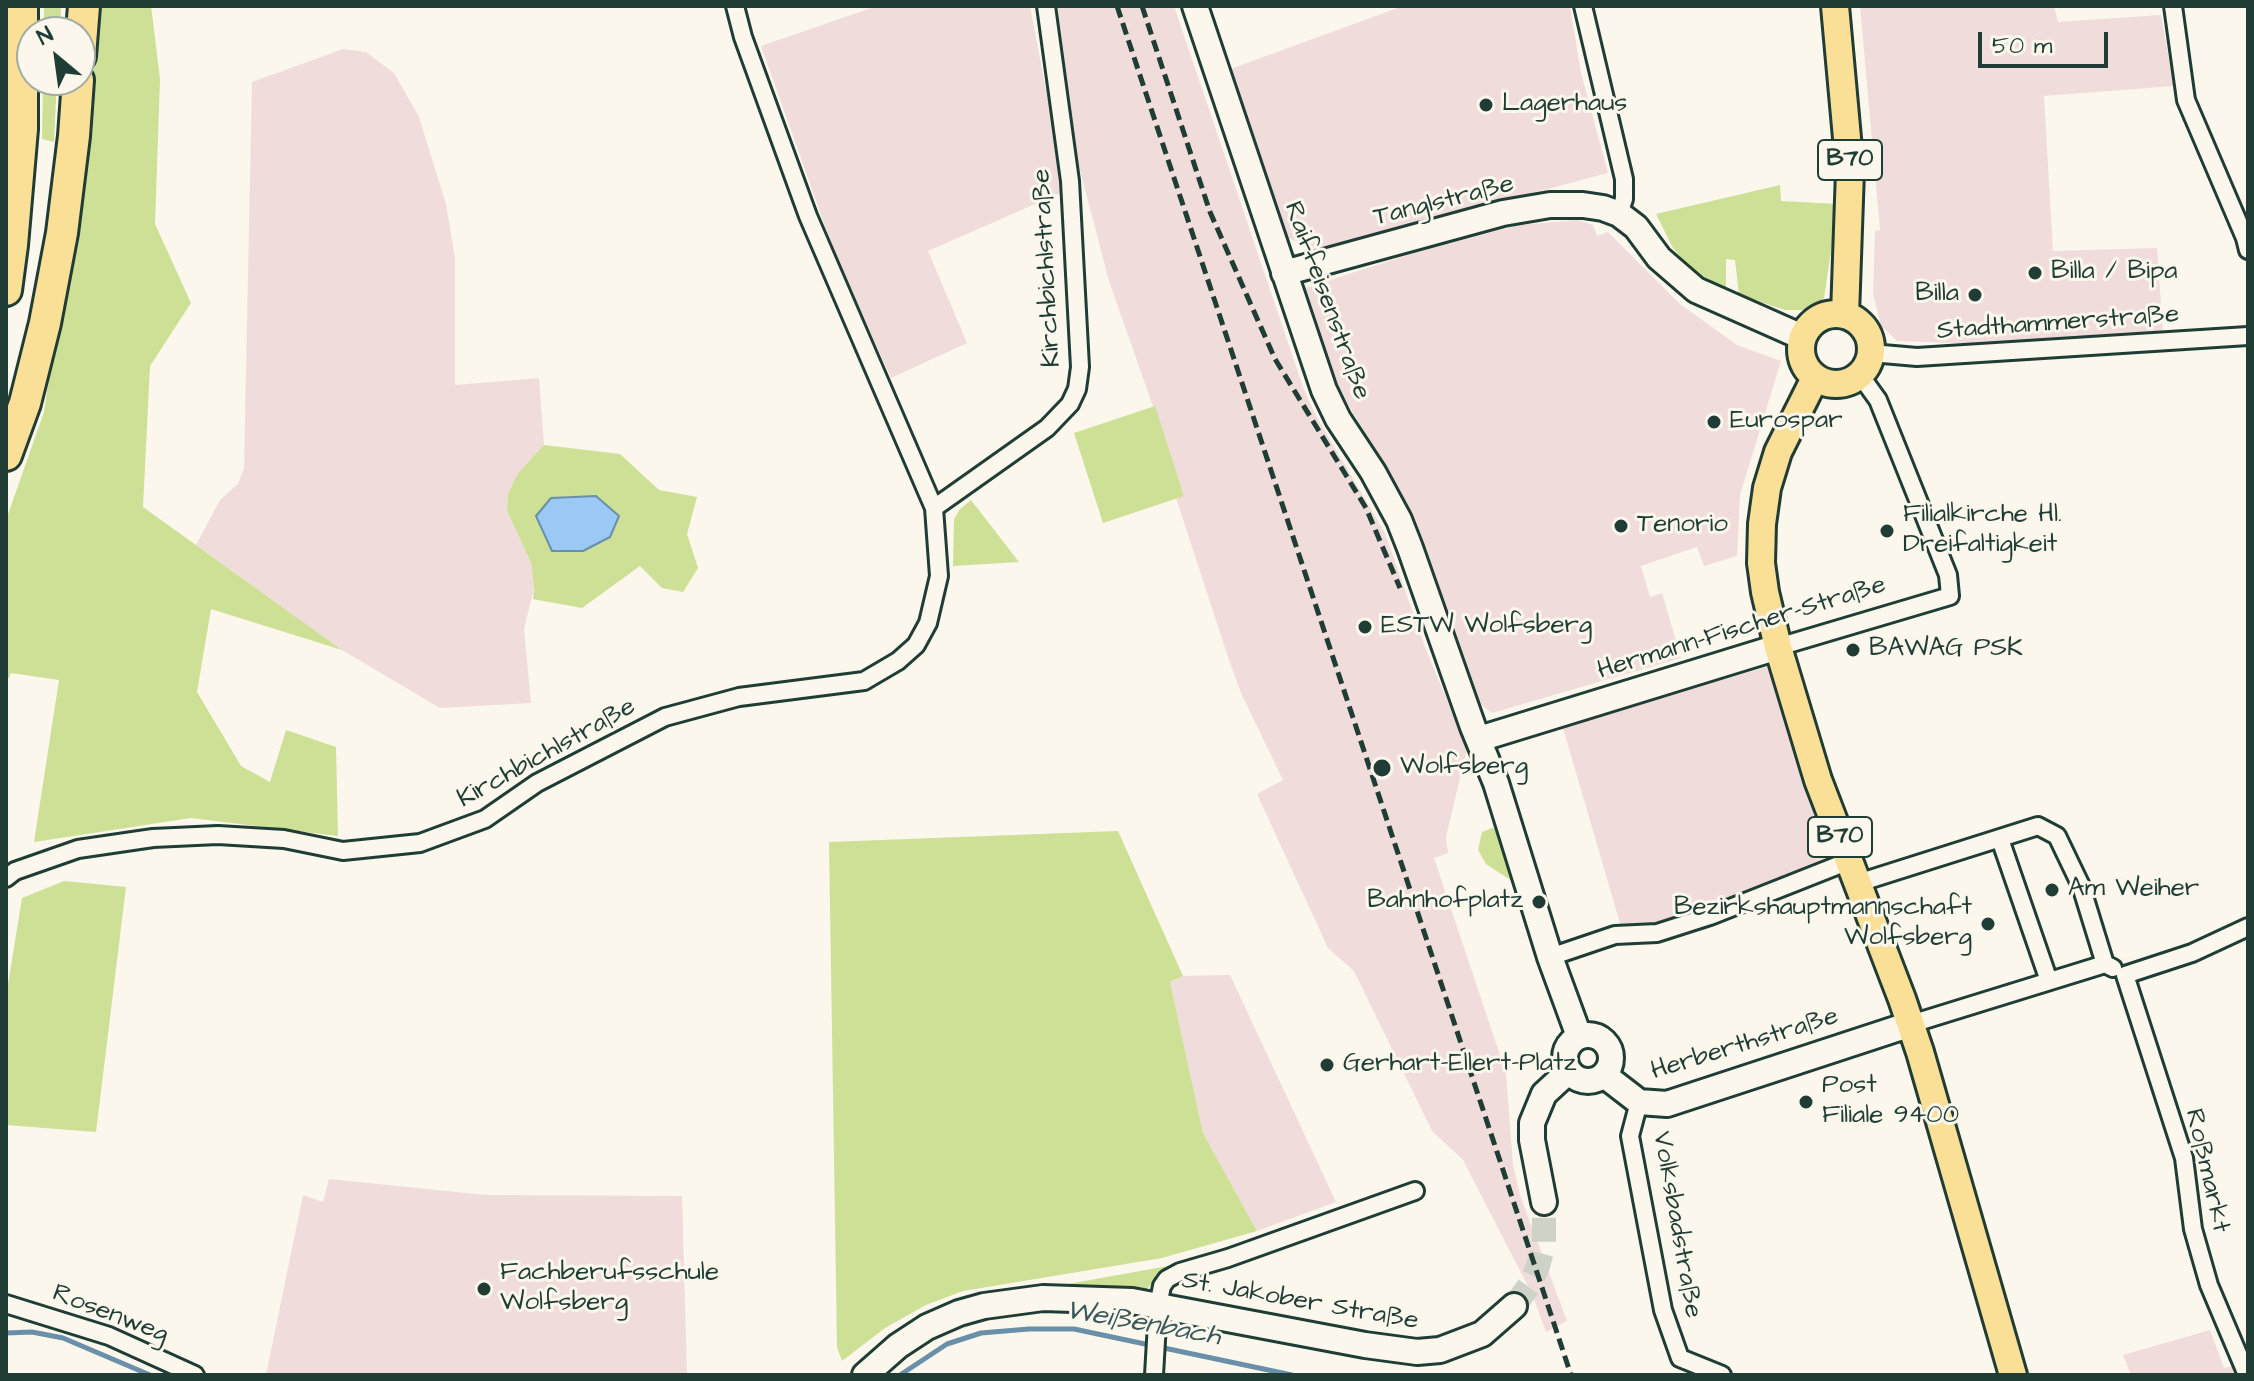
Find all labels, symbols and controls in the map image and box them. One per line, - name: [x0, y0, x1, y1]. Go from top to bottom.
- north arrow: [16, 16, 96, 96]
- scale bar: [1982, 16, 2112, 66]
- text: N: [32, 19, 59, 53]
- text: 50 m: [1992, 29, 2052, 63]
- place label: Lagerhaus: [1502, 89, 1627, 121]
- marker: Lagerhaus: [1477, 96, 1495, 114]
- road number: B70: [1818, 140, 1882, 180]
- street label: Kirchbichlstraße: [1027, 168, 1069, 368]
- street label: Tanglstraße: [1371, 169, 1517, 235]
- street label: Raiffeisenstraße: [1276, 198, 1376, 404]
- place label: Billa / Bipa: [2051, 257, 2178, 289]
- marker: Billa / Bipa: [2026, 264, 2044, 282]
- place label: Billa: [1915, 279, 1959, 311]
- marker: Billa: [1966, 286, 1984, 304]
- street label: Stadthammerstraße: [1936, 300, 2180, 348]
- place label: Eurospar: [1730, 406, 1843, 438]
- marker: Eurospar: [1705, 413, 1723, 431]
- place label: Filialkirche Hl. Dreifaltigkeit: [1903, 500, 2062, 562]
- place label: Tenorio: [1637, 510, 1728, 542]
- marker: Tenorio: [1612, 517, 1630, 535]
- marker: Filialkirche Hl. Dreifaltigkeit: [1878, 522, 1896, 540]
- street label: Hermann-Fischer-Straße: [1594, 570, 1890, 688]
- place label: ESTW Wolfsberg: [1381, 611, 1592, 643]
- marker: ESTW Wolfsberg: [1356, 618, 1374, 636]
- place label: BAWAG PSK: [1869, 634, 2023, 666]
- marker: BAWAG PSK: [1844, 641, 1862, 659]
- street label: Kirchbichlstraße: [452, 692, 642, 816]
- place label: Wolfsberg: [1400, 752, 1528, 784]
- marker: Wolfsberg: [1371, 757, 1393, 779]
- road number: B70: [1808, 817, 1872, 857]
- place label: Am Weiher: [2068, 874, 2199, 906]
- marker: Am Weiher: [2043, 881, 2061, 899]
- place label: Bahnhofplatz: [1367, 886, 1523, 918]
- marker: Bahnhofplatz: [1530, 893, 1548, 911]
- place label: Bezirkshauptmannschaft Wolfsberg: [1674, 893, 1972, 954]
- marker: Bezirkshauptmannschaft Wolfsberg: [1979, 915, 1997, 933]
- street label: Herberthstraße: [1648, 1002, 1842, 1088]
- place label: Gerhart-Ellert-Platz: [1343, 1049, 1576, 1081]
- marker: Gerhart-Ellert-Platz: [1318, 1056, 1336, 1074]
- place label: Post Filiale 9400: [1822, 1071, 1959, 1132]
- marker: Post Filiale 9400: [1797, 1093, 1815, 1111]
- street label: Roßmarkt: [2177, 1106, 2235, 1236]
- street label: Volksbadstraße: [1644, 1129, 1708, 1321]
- place label: Fachberufsschule Wolfsberg: [500, 1258, 719, 1320]
- street label: St. Jakober Straße: [1179, 1266, 1421, 1338]
- street label: Rosenweg: [48, 1279, 172, 1351]
- marker: Fachberufsschule Wolfsberg: [475, 1280, 493, 1298]
- water label: Weißenbach: [1063, 1295, 1223, 1355]

